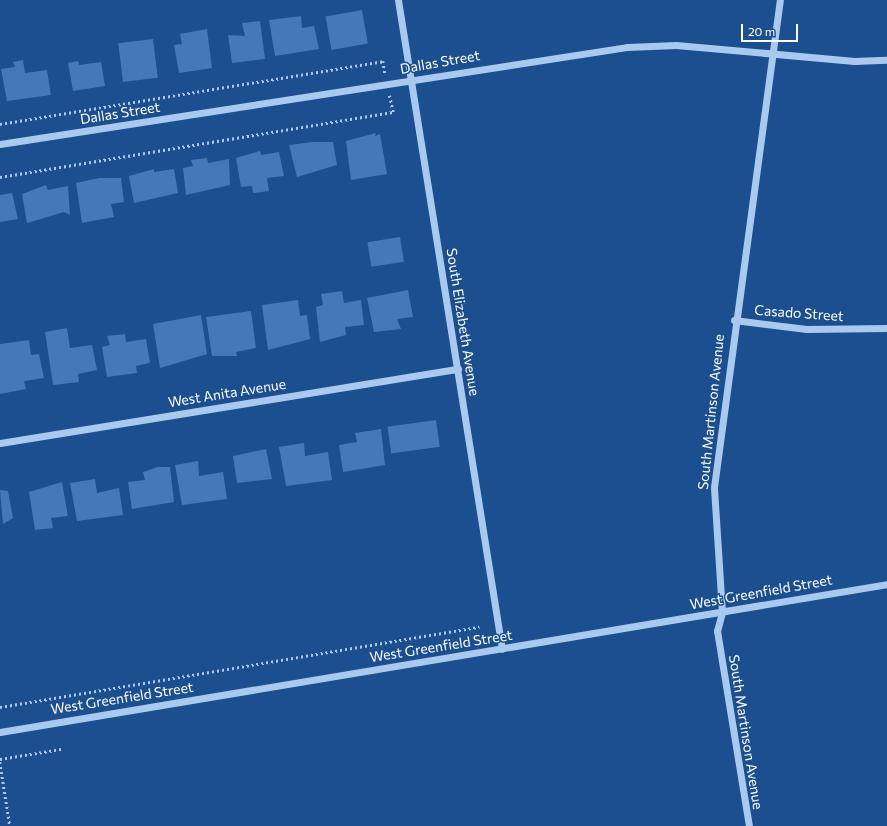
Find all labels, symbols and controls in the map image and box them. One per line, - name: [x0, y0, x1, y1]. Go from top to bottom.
- scale bar: [743, 16, 800, 42]
- text: 20 m: [748, 24, 775, 38]
- street label: Dallas Street: [399, 47, 481, 77]
- street label: Dallas Street: [79, 98, 161, 128]
- street label: South Elizabeth Avenue: [443, 247, 483, 397]
- street label: Casado Street: [754, 302, 844, 324]
- street label: South Martinson Avenue: [694, 333, 728, 491]
- street label: West Anita Avenue: [167, 375, 287, 411]
- street label: West Greenfield Street: [689, 571, 833, 613]
- street label: West Greenfield Street: [368, 626, 514, 666]
- street label: South Martinson Avenue: [725, 653, 767, 811]
- street label: West Greenfield Street: [49, 678, 195, 718]

